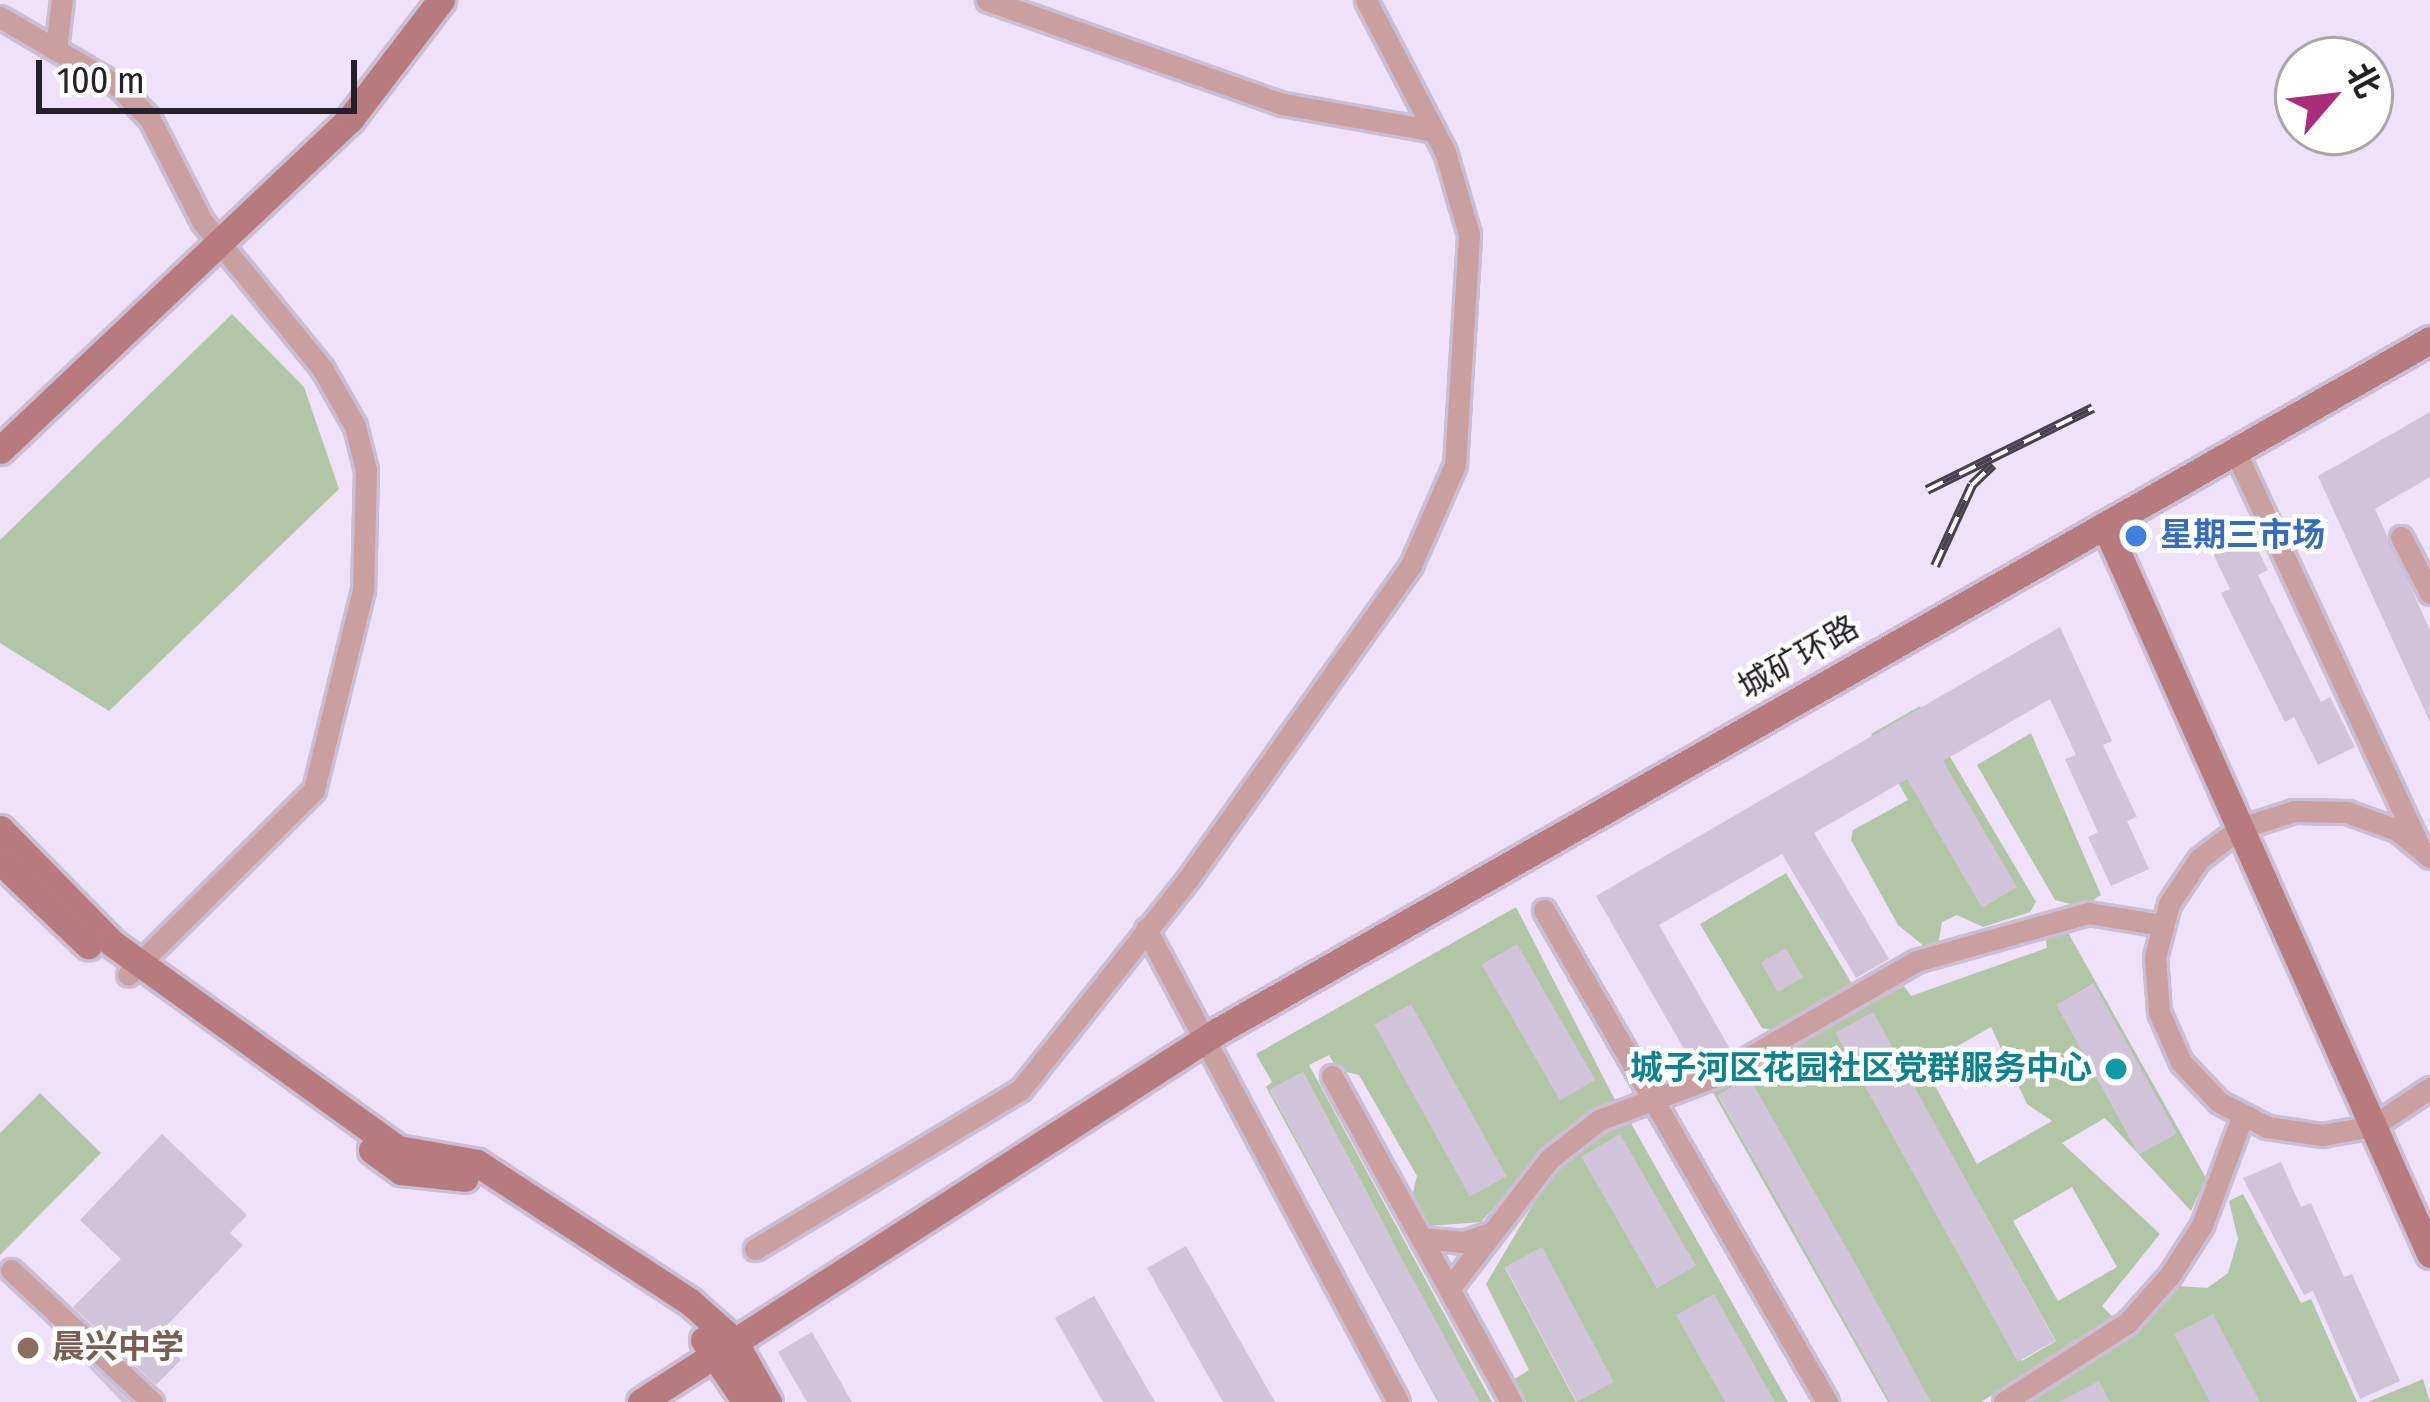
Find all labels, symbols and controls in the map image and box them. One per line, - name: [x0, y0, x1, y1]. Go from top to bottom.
- scale bar: [42, 36, 363, 110]
- north arrow: [2274, 36, 2394, 156]
- text: 北: [2338, 57, 2389, 104]
- text: 100 m: [57, 59, 145, 103]
- place label: 星期三市场: [2160, 516, 2325, 556]
- marker: 星期三市场: [2123, 523, 2149, 549]
- street label: 城矿环路: [1732, 608, 1866, 708]
- place label: 城子河区花园社区党群服务中心: [1630, 1049, 2092, 1089]
- marker: 城子河区花园社区党群服务中心: [2103, 1056, 2129, 1082]
- place label: 晨兴中学: [52, 1328, 184, 1368]
- marker: 晨兴中学: [15, 1335, 41, 1361]

